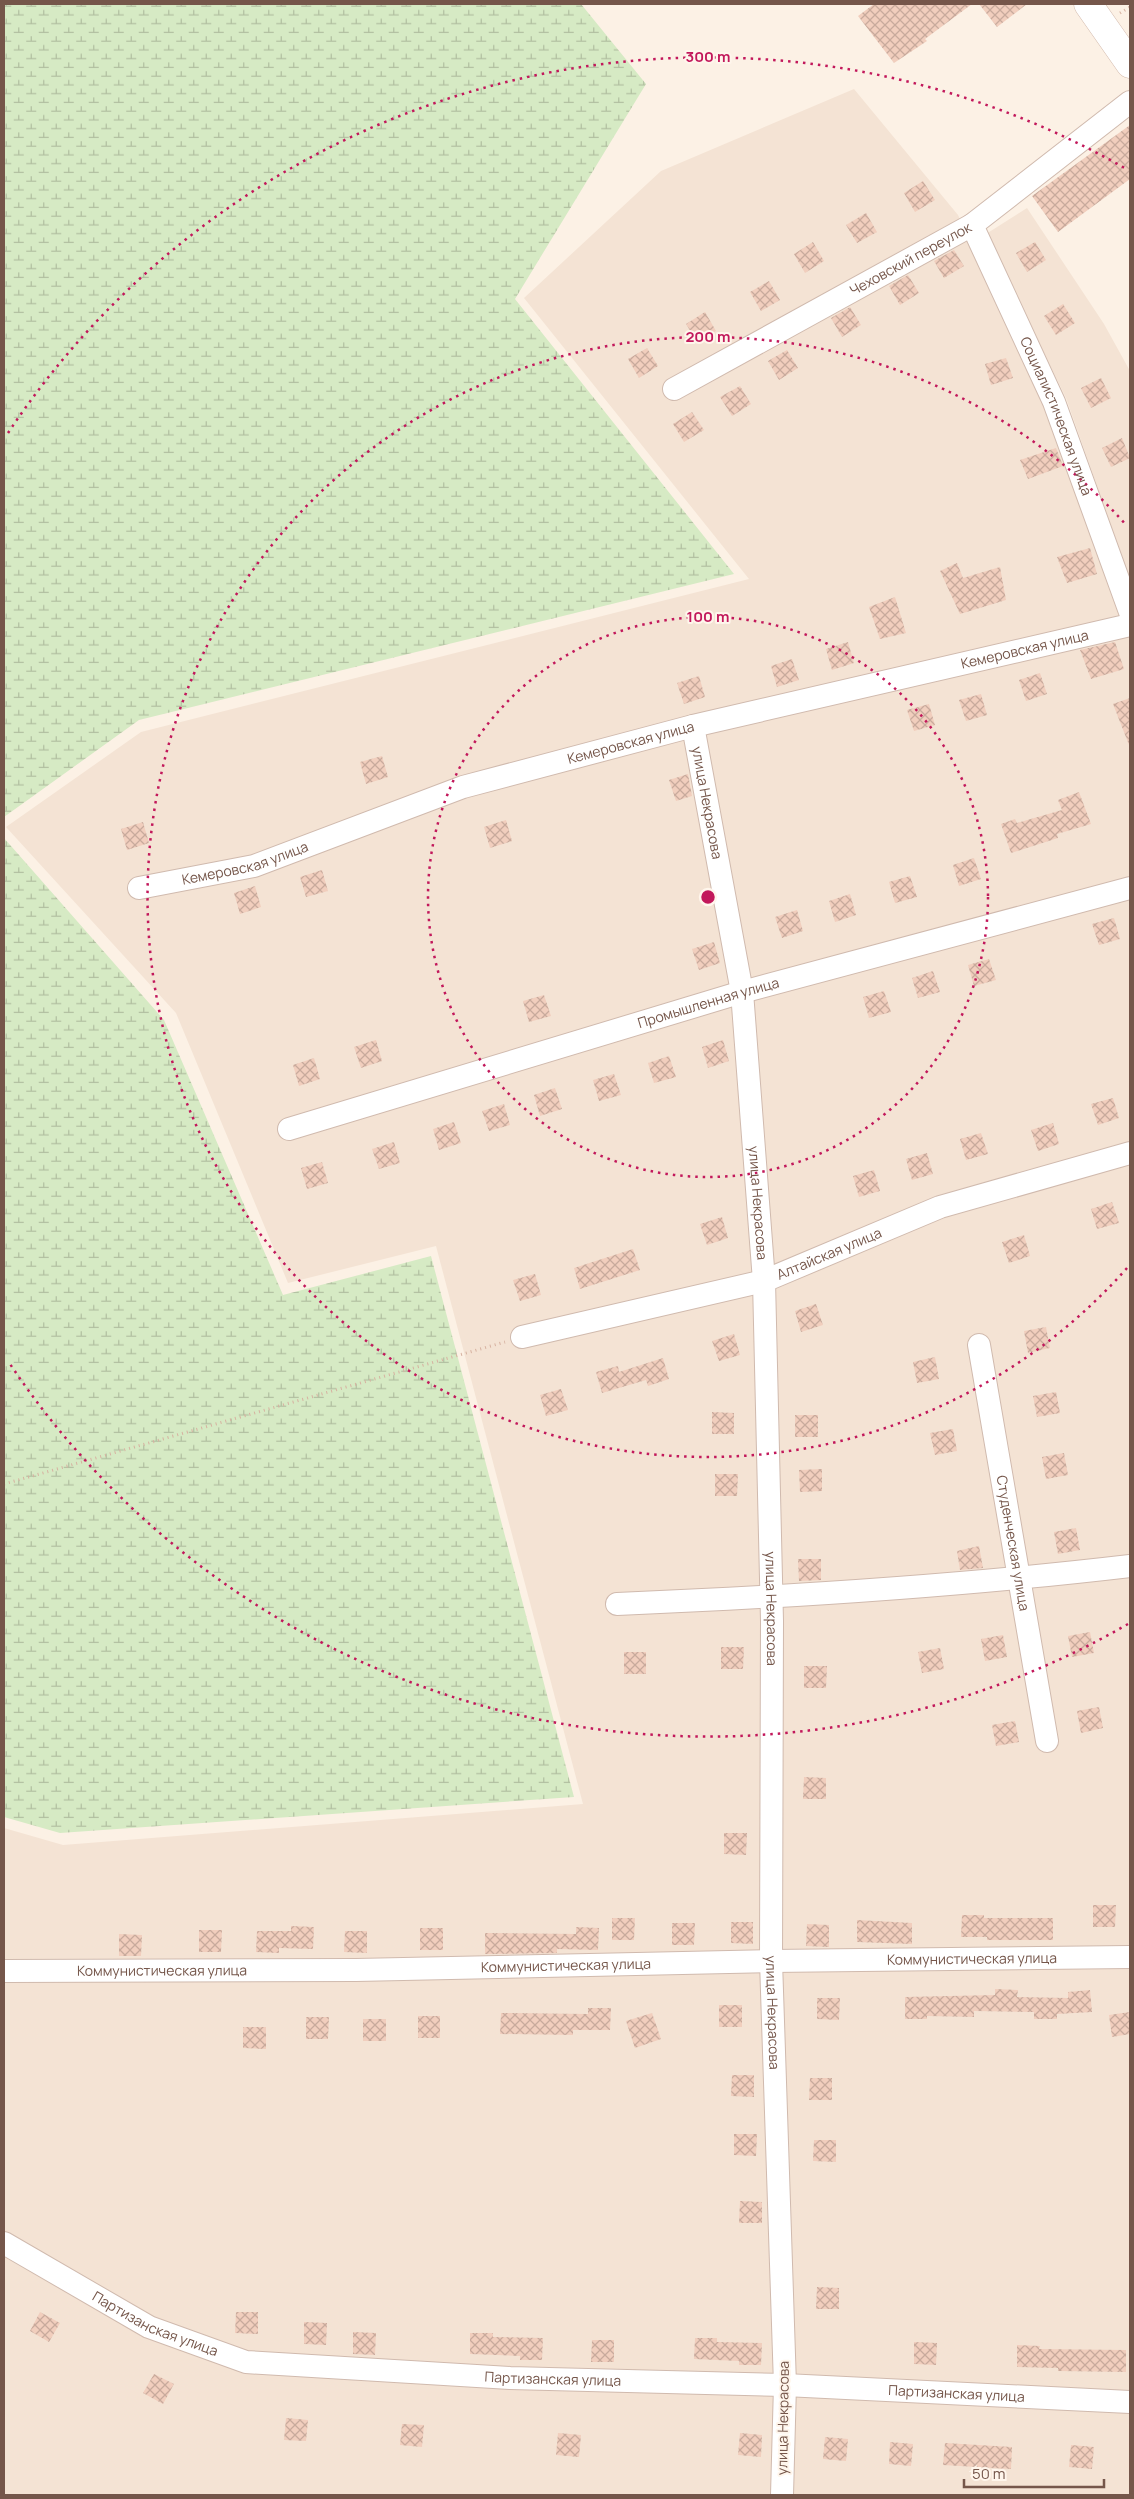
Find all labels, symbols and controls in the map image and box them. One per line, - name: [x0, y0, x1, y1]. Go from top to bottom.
- text: 300 m: [686, 46, 730, 67]
- street label: Чеховский переулок: [846, 217, 975, 300]
- text: 200 m: [685, 326, 731, 347]
- street label: Социалистическая улица: [1016, 333, 1097, 498]
- text: 100 m: [687, 606, 729, 627]
- street label: Кемеровская улица: [959, 625, 1090, 673]
- street label: Кемеровская улица: [565, 716, 696, 768]
- street label: улица Некрасова: [688, 745, 727, 861]
- street label: Кемеровская улица: [180, 836, 311, 889]
- centre of rings: [699, 888, 717, 906]
- street label: Промышленная улица: [635, 972, 781, 1032]
- street label: улица Некрасова: [745, 1145, 772, 1261]
- street label: Алтайская улица: [774, 1223, 884, 1284]
- street label: Студенческая улица: [993, 1474, 1035, 1612]
- street label: улица Некрасова: [761, 1551, 782, 1666]
- street label: Коммунистическая улица: [887, 1948, 1057, 1969]
- street label: Коммунистическая улица: [481, 1954, 651, 1976]
- street label: улица Некрасова: [762, 1955, 785, 2070]
- street label: Коммунистическая улица: [77, 1960, 247, 1980]
- street label: Партизанская улица: [89, 2286, 221, 2360]
- street label: улица Некрасова: [772, 2361, 793, 2475]
- street label: Партизанская улица: [484, 2366, 621, 2390]
- street label: Партизанская улица: [888, 2380, 1025, 2406]
- scale bar: [964, 2456, 1104, 2488]
- text: 50 m: [972, 2463, 1006, 2484]

